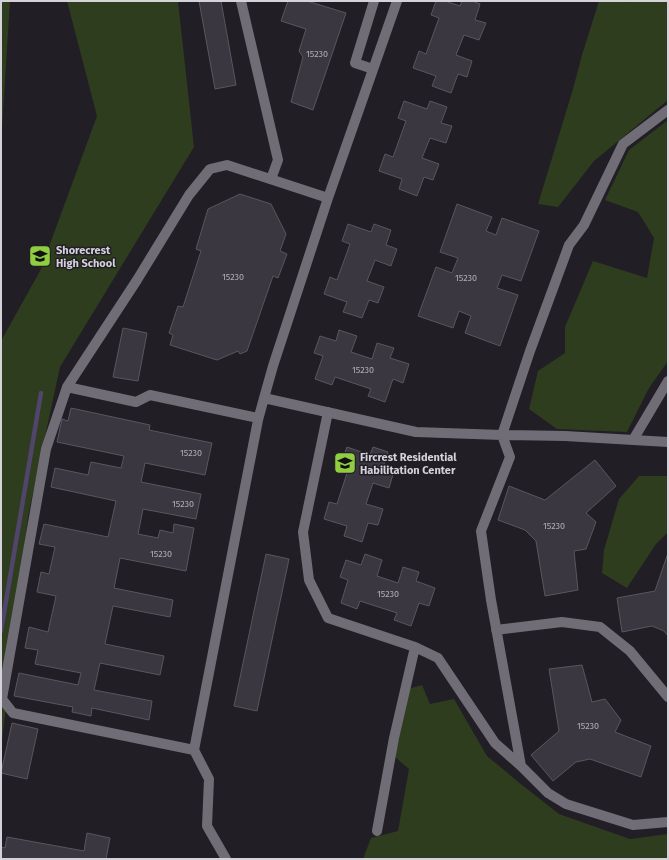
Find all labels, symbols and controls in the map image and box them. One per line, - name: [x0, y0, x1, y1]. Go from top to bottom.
- house number: 15230: [306, 49, 328, 59]
- school or university icon: Shorecrest High School: [27, 243, 53, 269]
- place label: Shorecrest High School: [56, 244, 116, 270]
- house number: 15230: [222, 272, 244, 282]
- house number: 15230: [455, 273, 477, 283]
- house number: 15230: [352, 365, 374, 375]
- house number: 15230: [180, 448, 202, 458]
- school or university icon: Fircrest Residential Habilitation Center: [332, 450, 358, 476]
- place label: Fircrest Residential Habilitation Center: [360, 451, 457, 477]
- house number: 15230: [172, 499, 194, 509]
- house number: 15230: [543, 521, 565, 531]
- house number: 15230: [150, 549, 172, 559]
- house number: 15230: [377, 589, 399, 599]
- house number: 15230: [577, 721, 599, 731]

